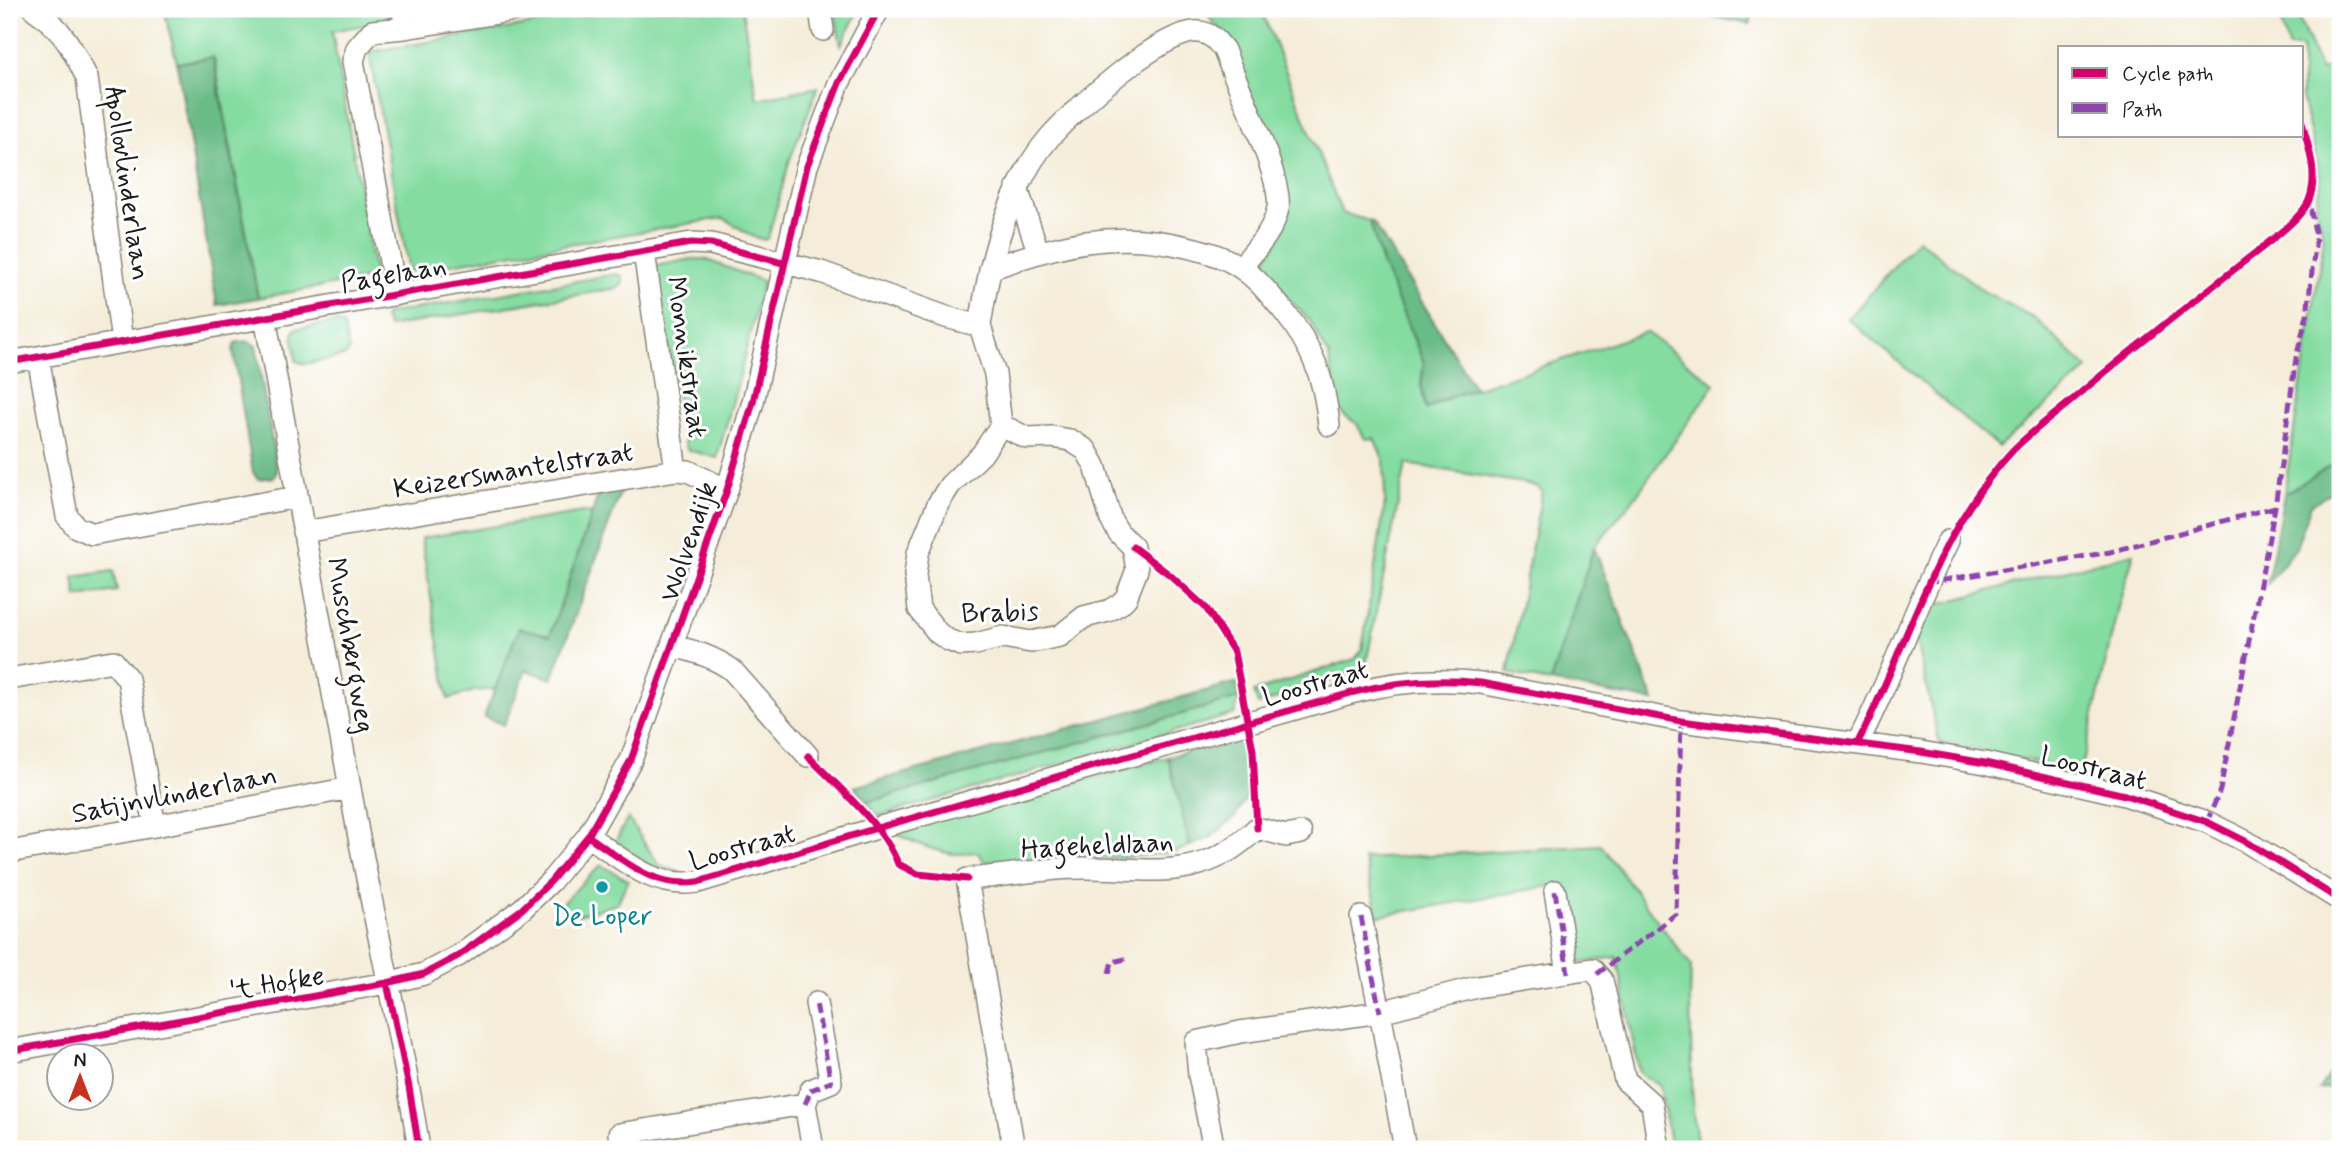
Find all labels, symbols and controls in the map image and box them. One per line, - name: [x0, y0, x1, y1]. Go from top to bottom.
- legend: [2058, 46, 2304, 136]
- text: Cycle path: [2122, 60, 2213, 88]
- street label: Apollovlinderlaan: [92, 84, 158, 283]
- text: Path: [2122, 96, 2162, 124]
- street label: Pagelaan: [338, 248, 450, 306]
- street label: Monnikstraat: [656, 274, 715, 440]
- street label: Keizersmantelstraat: [391, 434, 636, 509]
- street label: Wolvendijk: [651, 477, 727, 607]
- street label: Muschbergweg: [313, 555, 383, 737]
- street label: Brabis: [961, 594, 1040, 633]
- street label: Loostraat: [1258, 652, 1373, 717]
- street label: Loostraat: [2036, 738, 2151, 800]
- street label: Satijnvlinderlaan: [69, 757, 280, 833]
- street label: Loostraat: [685, 816, 800, 881]
- street label: Hageheldlaan: [1020, 824, 1175, 872]
- marker: De Loper: [594, 879, 610, 895]
- place label: De Loper: [551, 899, 653, 936]
- street label: 't Hofke: [227, 958, 328, 1011]
- north arrow: [46, 1042, 116, 1112]
- text: N: [74, 1049, 86, 1074]

